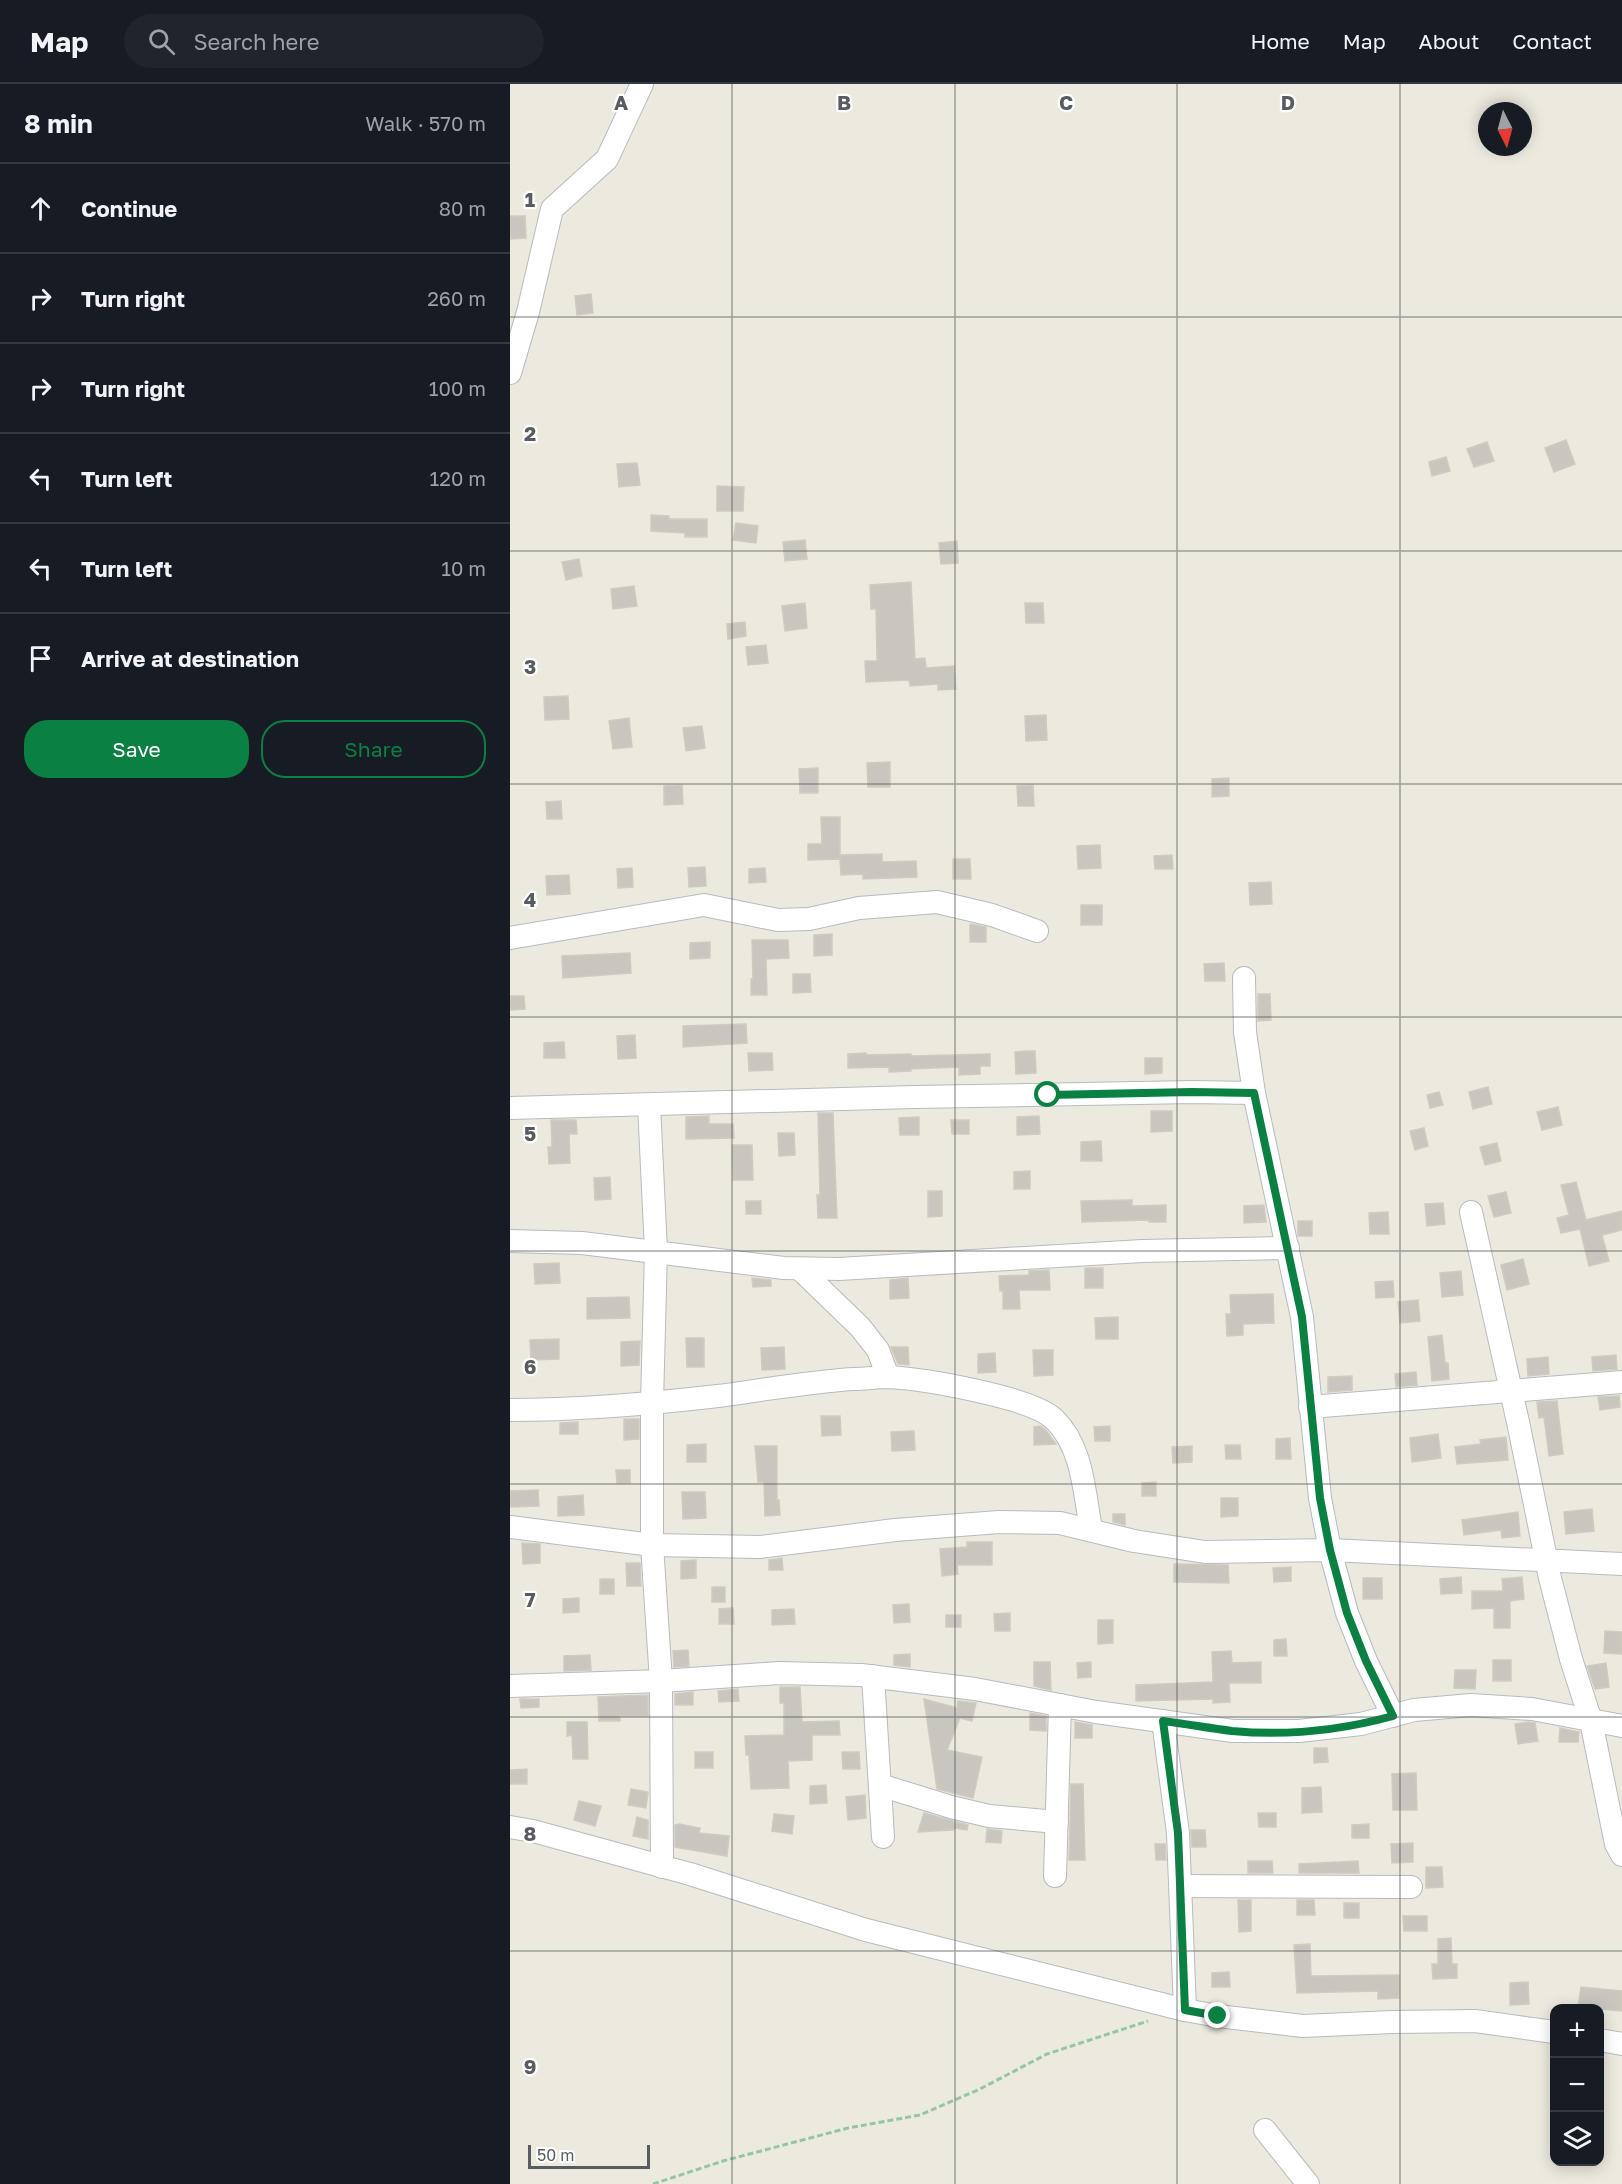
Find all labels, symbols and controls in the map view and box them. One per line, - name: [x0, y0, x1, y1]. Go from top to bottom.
- search box: [124, 14, 544, 68]
- text: Map: [30, 25, 88, 58]
- icon: search: [145, 25, 178, 58]
- text: Search here: [193, 28, 319, 55]
- text: Home: [1250, 28, 1310, 54]
- text: Map: [1343, 28, 1386, 54]
- text: About: [1419, 28, 1479, 54]
- text: Contact: [1512, 28, 1592, 54]
- text: A: [614, 90, 628, 114]
- text: B: [837, 90, 851, 114]
- text: C: [1059, 90, 1073, 114]
- text: D: [1281, 90, 1295, 114]
- north arrow: [1478, 102, 1532, 156]
- text: 8 min: [24, 108, 93, 139]
- text: Walk · 570 m: [365, 111, 486, 135]
- text: 1: [525, 187, 535, 211]
- icon: ahead: [24, 192, 57, 225]
- text: Continue: [81, 195, 177, 222]
- text: 80 m: [439, 196, 486, 220]
- icon: right: [24, 282, 57, 315]
- text: Turn right: [81, 285, 185, 312]
- text: 260 m: [427, 286, 486, 310]
- icon: right: [24, 372, 57, 405]
- text: Turn right: [81, 375, 185, 402]
- text: 100 m: [429, 376, 486, 400]
- text: 2: [524, 421, 536, 445]
- icon: left: [24, 462, 57, 495]
- text: Turn left: [81, 465, 172, 492]
- text: 120 m: [430, 466, 486, 490]
- icon: left: [24, 552, 57, 585]
- text: Turn left: [81, 555, 172, 582]
- text: 10 m: [441, 556, 486, 580]
- icon: arrive: [24, 642, 57, 675]
- text: Arrive at destination: [81, 645, 299, 672]
- text: 3: [524, 654, 536, 678]
- button: Save: [24, 720, 249, 778]
- button: Share: [261, 720, 486, 778]
- text: 4: [524, 887, 536, 911]
- route start: [1034, 1081, 1060, 1107]
- text: 5: [524, 1121, 536, 1145]
- text: 6: [524, 1354, 536, 1378]
- text: 7: [525, 1587, 536, 1611]
- text: 8: [524, 1821, 536, 1845]
- route end: [1204, 2002, 1230, 2028]
- map controls: [1550, 2004, 1604, 2166]
- button: +: [1550, 2004, 1604, 2058]
- text: 9: [524, 2054, 536, 2078]
- button: −: [1550, 2058, 1604, 2112]
- button: layers: [1550, 2112, 1604, 2166]
- scale bar: [528, 2142, 650, 2170]
- text: 50 m: [537, 2145, 574, 2165]

